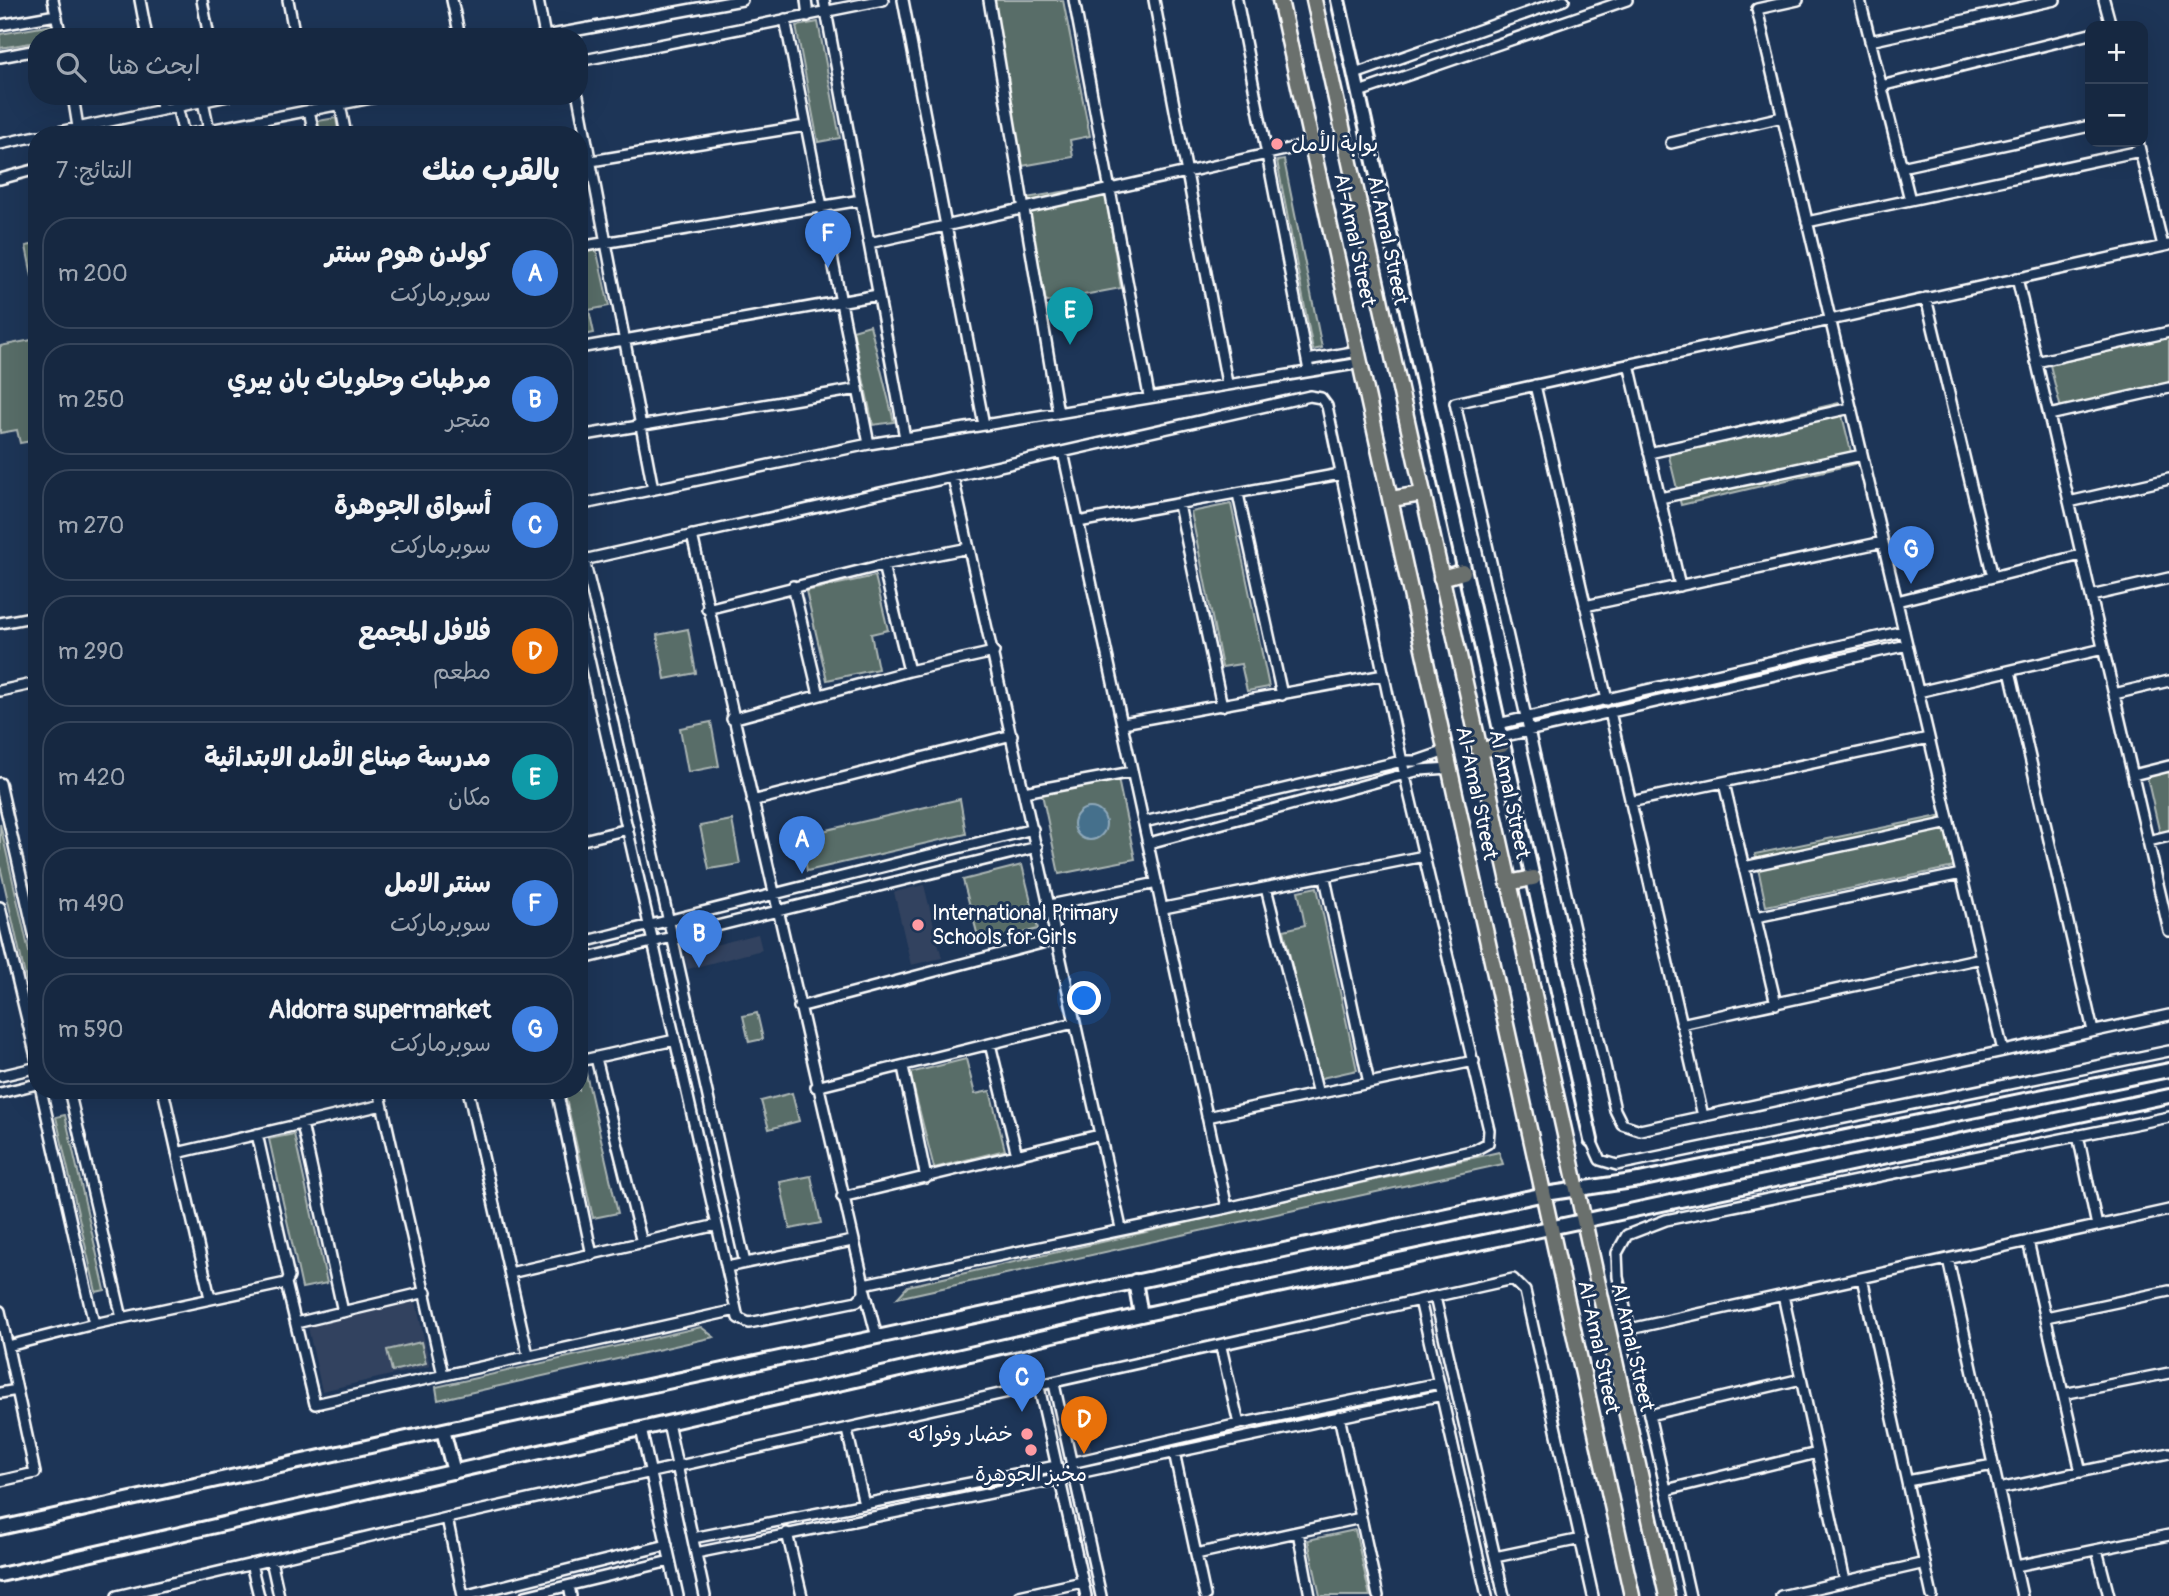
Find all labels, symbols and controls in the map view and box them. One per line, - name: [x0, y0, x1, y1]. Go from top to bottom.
- map controls: [2085, 21, 2148, 147]
- button: +: [2085, 21, 2148, 84]
- search box: [28, 28, 588, 105]
- icon: search: [52, 48, 90, 86]
- text: ابحث هنا: [108, 50, 201, 82]
- button: −: [2085, 84, 2148, 147]
- place label: بوابة الأمل: [1291, 130, 1379, 158]
- marker: بوابة الأمل: [1269, 136, 1285, 152]
- text: بالقرب منك: [422, 152, 560, 189]
- text: النتائج: 7: [56, 156, 132, 185]
- street label: Al-Amal Street: [1327, 171, 1382, 310]
- street label: Al Amal Street: [1361, 173, 1414, 308]
- pin: F: [805, 210, 851, 268]
- text: كولدن هوم سنتر: [325, 238, 491, 270]
- text: 200 m: [58, 259, 128, 288]
- text: A: [528, 259, 542, 288]
- text: سوبرماركت: [390, 279, 491, 308]
- pin: E: [1047, 287, 1093, 345]
- text: مرطبات وحلويات بان بيري: [227, 364, 491, 396]
- text: 250 m: [58, 385, 124, 414]
- text: B: [528, 385, 542, 414]
- text: متجر: [446, 405, 491, 434]
- text: أسواق الجوهرة: [334, 490, 491, 522]
- text: 270 m: [58, 511, 124, 540]
- text: C: [528, 511, 542, 540]
- pin: G: [1888, 526, 1934, 584]
- text: سوبرماركت: [390, 531, 491, 560]
- text: فلافل المجمع: [358, 616, 491, 648]
- text: 290 m: [58, 637, 124, 666]
- text: D: [528, 637, 542, 666]
- text: مطعم: [433, 657, 491, 686]
- street label: Al-Amal Street: [1449, 724, 1504, 863]
- street label: Al Amal Street: [1483, 727, 1536, 862]
- text: مدرسة صناع الأمل الابتدائية: [204, 742, 491, 774]
- text: 420 m: [58, 763, 125, 792]
- text: E: [529, 763, 541, 792]
- text: مكان: [448, 783, 491, 812]
- pin: A: [779, 816, 825, 874]
- text: سنتر الامل: [384, 868, 491, 900]
- text: 490 m: [58, 889, 124, 918]
- text: F: [528, 889, 542, 918]
- place label: International Primary Schools for Girls: [932, 900, 1118, 951]
- text: سوبرماركت: [390, 909, 491, 938]
- pin: B: [676, 910, 722, 968]
- marker: International Primary Schools for Girls: [910, 917, 926, 933]
- your location: [1067, 981, 1101, 1015]
- text: Aldorra supermarket: [268, 994, 491, 1026]
- text: 590 m: [58, 1015, 123, 1044]
- text: G: [527, 1015, 543, 1044]
- text: سوبرماركت: [390, 1029, 491, 1058]
- street label: Al-Amal Street: [1571, 1278, 1626, 1417]
- street label: Al Amal Street: [1605, 1280, 1661, 1415]
- pin: C: [999, 1354, 1045, 1412]
- pin: D: [1061, 1396, 1107, 1454]
- place label: خضار وفواكه: [908, 1421, 1013, 1448]
- marker: خضار وفواكه: [1019, 1426, 1035, 1442]
- marker: مخبز الجوهرة: [1023, 1442, 1039, 1458]
- place label: مخبز الجوهرة: [975, 1461, 1087, 1488]

